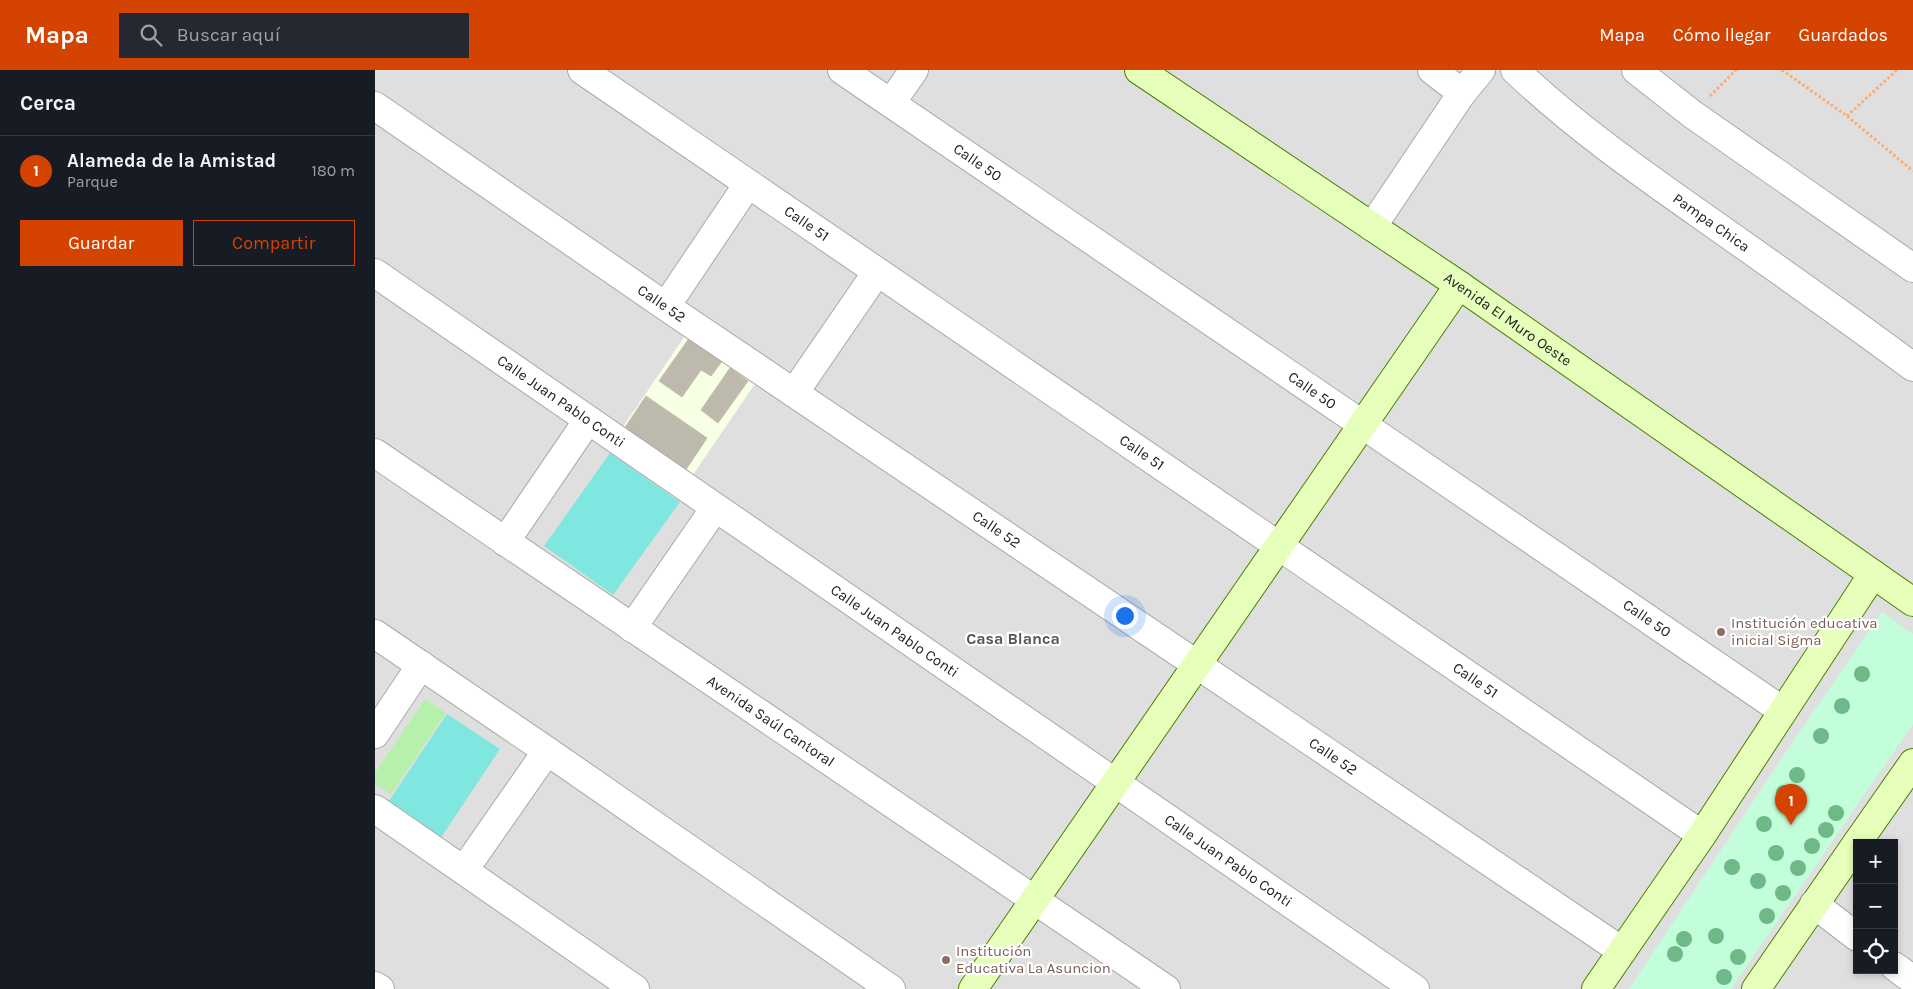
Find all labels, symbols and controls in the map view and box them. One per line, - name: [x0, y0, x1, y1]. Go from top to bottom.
- search box: [119, 13, 469, 58]
- text: Mapa: [25, 21, 89, 49]
- icon: search: [137, 21, 165, 49]
- text: Buscar aquí: [177, 24, 280, 46]
- text: Mapa: [1599, 24, 1645, 46]
- text: Cómo llegar: [1673, 24, 1771, 46]
- text: Guardados: [1799, 24, 1888, 46]
- text: Cerca: [20, 91, 76, 115]
- street label: Calle 50: [950, 140, 1005, 185]
- text: Alameda de la Amistad: [67, 150, 276, 172]
- text: 1: [33, 161, 39, 180]
- text: 180 m: [312, 161, 355, 180]
- text: Parque: [67, 172, 118, 191]
- street label: Pampa Chica: [1670, 189, 1753, 256]
- street label: Calle 51: [781, 202, 833, 245]
- button: Guardar: [20, 220, 183, 266]
- button: Compartir: [193, 220, 355, 266]
- street label: Avenida El Muro Oeste: [1440, 268, 1575, 370]
- street label: Calle 52: [634, 281, 689, 326]
- street label: Calle Juan Pablo Conti: [494, 351, 629, 451]
- street label: Calle 50: [1285, 368, 1340, 413]
- street label: Calle 51: [1116, 431, 1168, 474]
- street label: Calle 52: [969, 507, 1024, 552]
- street label: Calle Juan Pablo Conti: [827, 581, 962, 681]
- street label: Calle 50: [1619, 596, 1675, 641]
- your location: [1112, 603, 1138, 629]
- place label: Institución educativa inicial Sigma: [1731, 614, 1878, 649]
- marker: Institución educativa inicial Sigma: [1715, 626, 1727, 638]
- district label: Casa Blanca: [966, 629, 1060, 648]
- street label: Calle 51: [1450, 659, 1501, 702]
- street label: Avenida Saúl Cantoral: [703, 672, 838, 771]
- street label: Calle 52: [1306, 734, 1361, 779]
- pin: 1: [1775, 784, 1807, 825]
- street label: Calle Juan Pablo Conti: [1161, 810, 1296, 911]
- map controls: [1853, 839, 1898, 974]
- button: +: [1853, 839, 1898, 884]
- button: −: [1853, 884, 1898, 929]
- button: locate: [1853, 929, 1898, 974]
- place label: Institución Educativa La Asuncion: [956, 942, 1111, 977]
- marker: Institución Educativa La Asuncion: [940, 954, 952, 966]

